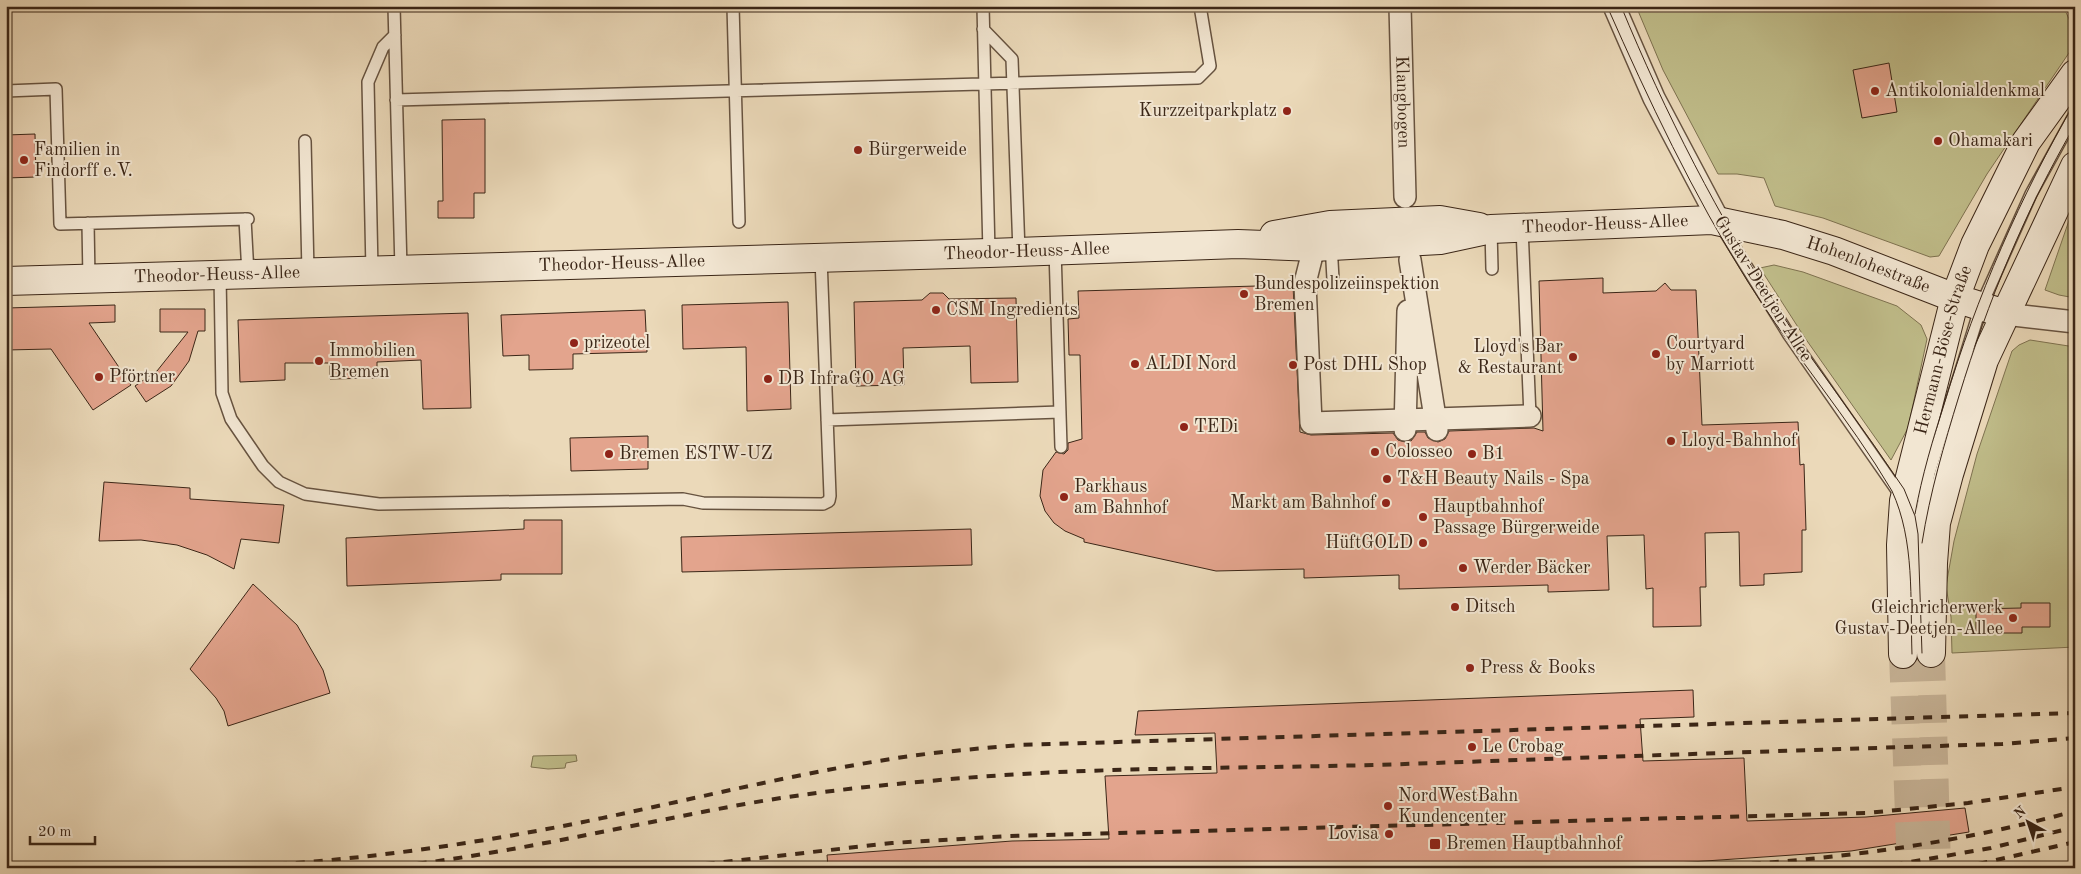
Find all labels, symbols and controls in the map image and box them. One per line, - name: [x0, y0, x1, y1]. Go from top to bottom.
- street label: Klangbogen: [1392, 55, 1413, 149]
- place label: Antikolonialdenkmal: [1885, 82, 2045, 100]
- marker: Antikolonialdenkmal: [1869, 85, 1881, 97]
- place label: Kurzzeitparkplatz: [1139, 102, 1277, 120]
- marker: Kurzzeitparkplatz: [1281, 105, 1293, 117]
- place label: Ohamakari: [1948, 132, 2033, 150]
- marker: Ohamakari: [1932, 135, 1944, 147]
- place label: Familien in Findorff e.V.: [34, 141, 133, 180]
- place label: Bürgerweide: [868, 141, 967, 159]
- marker: Bürgerweide: [852, 144, 864, 156]
- marker: Familien in Findorff e.V.: [18, 154, 30, 166]
- street label: Theodor-Heuss-Allee: [1521, 212, 1689, 237]
- street label: Gustav-Deetjen-Allee: [1711, 213, 1815, 365]
- street label: Hohenlohestraße: [1804, 234, 1933, 296]
- street label: Theodor-Heuss-Allee: [943, 240, 1110, 263]
- street label: Theodor-Heuss-Allee: [538, 252, 705, 275]
- street label: Hermann-Böse-Straße: [1912, 263, 1975, 437]
- street label: Theodor-Heuss-Allee: [133, 264, 301, 286]
- place label: Bundespolizeiinspektion Bremen: [1254, 275, 1440, 314]
- marker: Bundespolizeiinspektion Bremen: [1238, 288, 1250, 300]
- place label: CSM Ingredients: [946, 301, 1078, 319]
- marker: CSM Ingredients: [930, 304, 942, 316]
- place label: prizeotel: [584, 334, 650, 352]
- place label: Courtyard by Marriott: [1666, 335, 1755, 374]
- marker: prizeotel: [568, 337, 580, 349]
- place label: Lloyd's Bar & Restaurant: [1458, 338, 1564, 377]
- place label: Immobilien Bremen: [329, 342, 416, 381]
- marker: Courtyard by Marriott: [1650, 348, 1662, 360]
- marker: Lloyd's Bar & Restaurant: [1567, 351, 1579, 363]
- marker: Immobilien Bremen: [313, 355, 325, 367]
- place label: ALDI Nord: [1145, 355, 1237, 373]
- place label: Post DHL Shop: [1303, 356, 1427, 374]
- marker: ALDI Nord: [1129, 358, 1141, 370]
- marker: Post DHL Shop: [1287, 359, 1299, 371]
- place label: Pförtner: [109, 368, 176, 386]
- place label: DB InfraGO AG: [778, 370, 905, 388]
- marker: Pförtner: [93, 371, 105, 383]
- marker: DB InfraGO AG: [762, 373, 774, 385]
- place label: TEDi: [1194, 418, 1238, 436]
- marker: TEDi: [1178, 421, 1190, 433]
- place label: Lloyd-Bahnhof: [1681, 432, 1798, 450]
- marker: Lloyd-Bahnhof: [1665, 435, 1677, 447]
- place label: Colosseo: [1385, 443, 1453, 461]
- place label: Bremen ESTW-UZ: [619, 445, 773, 463]
- place label: B1: [1482, 445, 1505, 463]
- marker: Colosseo: [1369, 446, 1381, 458]
- marker: Bremen ESTW-UZ: [603, 448, 615, 460]
- marker: B1: [1466, 448, 1478, 460]
- place label: T&H Beauty Nails - Spa: [1397, 470, 1590, 488]
- marker: T&H Beauty Nails - Spa: [1381, 473, 1393, 485]
- place label: Parkhaus am Bahnhof: [1074, 478, 1169, 517]
- marker: Parkhaus am Bahnhof: [1058, 491, 1070, 503]
- place label: Markt am Bahnhof: [1230, 494, 1377, 512]
- marker: Markt am Bahnhof: [1380, 497, 1392, 509]
- place label: Hauptbahnhof Passage Bürgerweide: [1433, 498, 1600, 537]
- marker: Hauptbahnhof Passage Bürgerweide: [1417, 511, 1429, 523]
- place label: HüftGOLD: [1325, 534, 1413, 552]
- marker: HüftGOLD: [1417, 537, 1429, 549]
- place label: Werder Bäcker: [1473, 559, 1591, 577]
- marker: Werder Bäcker: [1457, 562, 1469, 574]
- place label: Ditsch: [1465, 598, 1516, 616]
- place label: Gleichricherwerk Gustav-Deetjen-Allee: [1834, 599, 2003, 638]
- marker: Ditsch: [1449, 601, 1461, 613]
- marker: Gleichricherwerk Gustav-Deetjen-Allee: [2007, 612, 2019, 624]
- place label: Press & Books: [1480, 659, 1595, 677]
- marker: Press & Books: [1464, 662, 1476, 674]
- place label: Le Crobag: [1482, 738, 1564, 756]
- marker: Le Crobag: [1466, 741, 1478, 753]
- place label: NordWestBahn Kundencenter: [1398, 787, 1519, 826]
- north arrow: [2004, 796, 2054, 846]
- marker: NordWestBahn Kundencenter: [1382, 800, 1394, 812]
- text: N: [2012, 804, 2029, 822]
- scale bar: [30, 814, 95, 846]
- text: 20 m: [38, 825, 72, 840]
- place label: Lovisa: [1328, 825, 1379, 843]
- marker: Lovisa: [1383, 828, 1395, 840]
- place label: Bremen Hauptbahnhof: [1446, 835, 1623, 853]
- marker: Bremen Hauptbahnhof: [1428, 837, 1442, 851]

